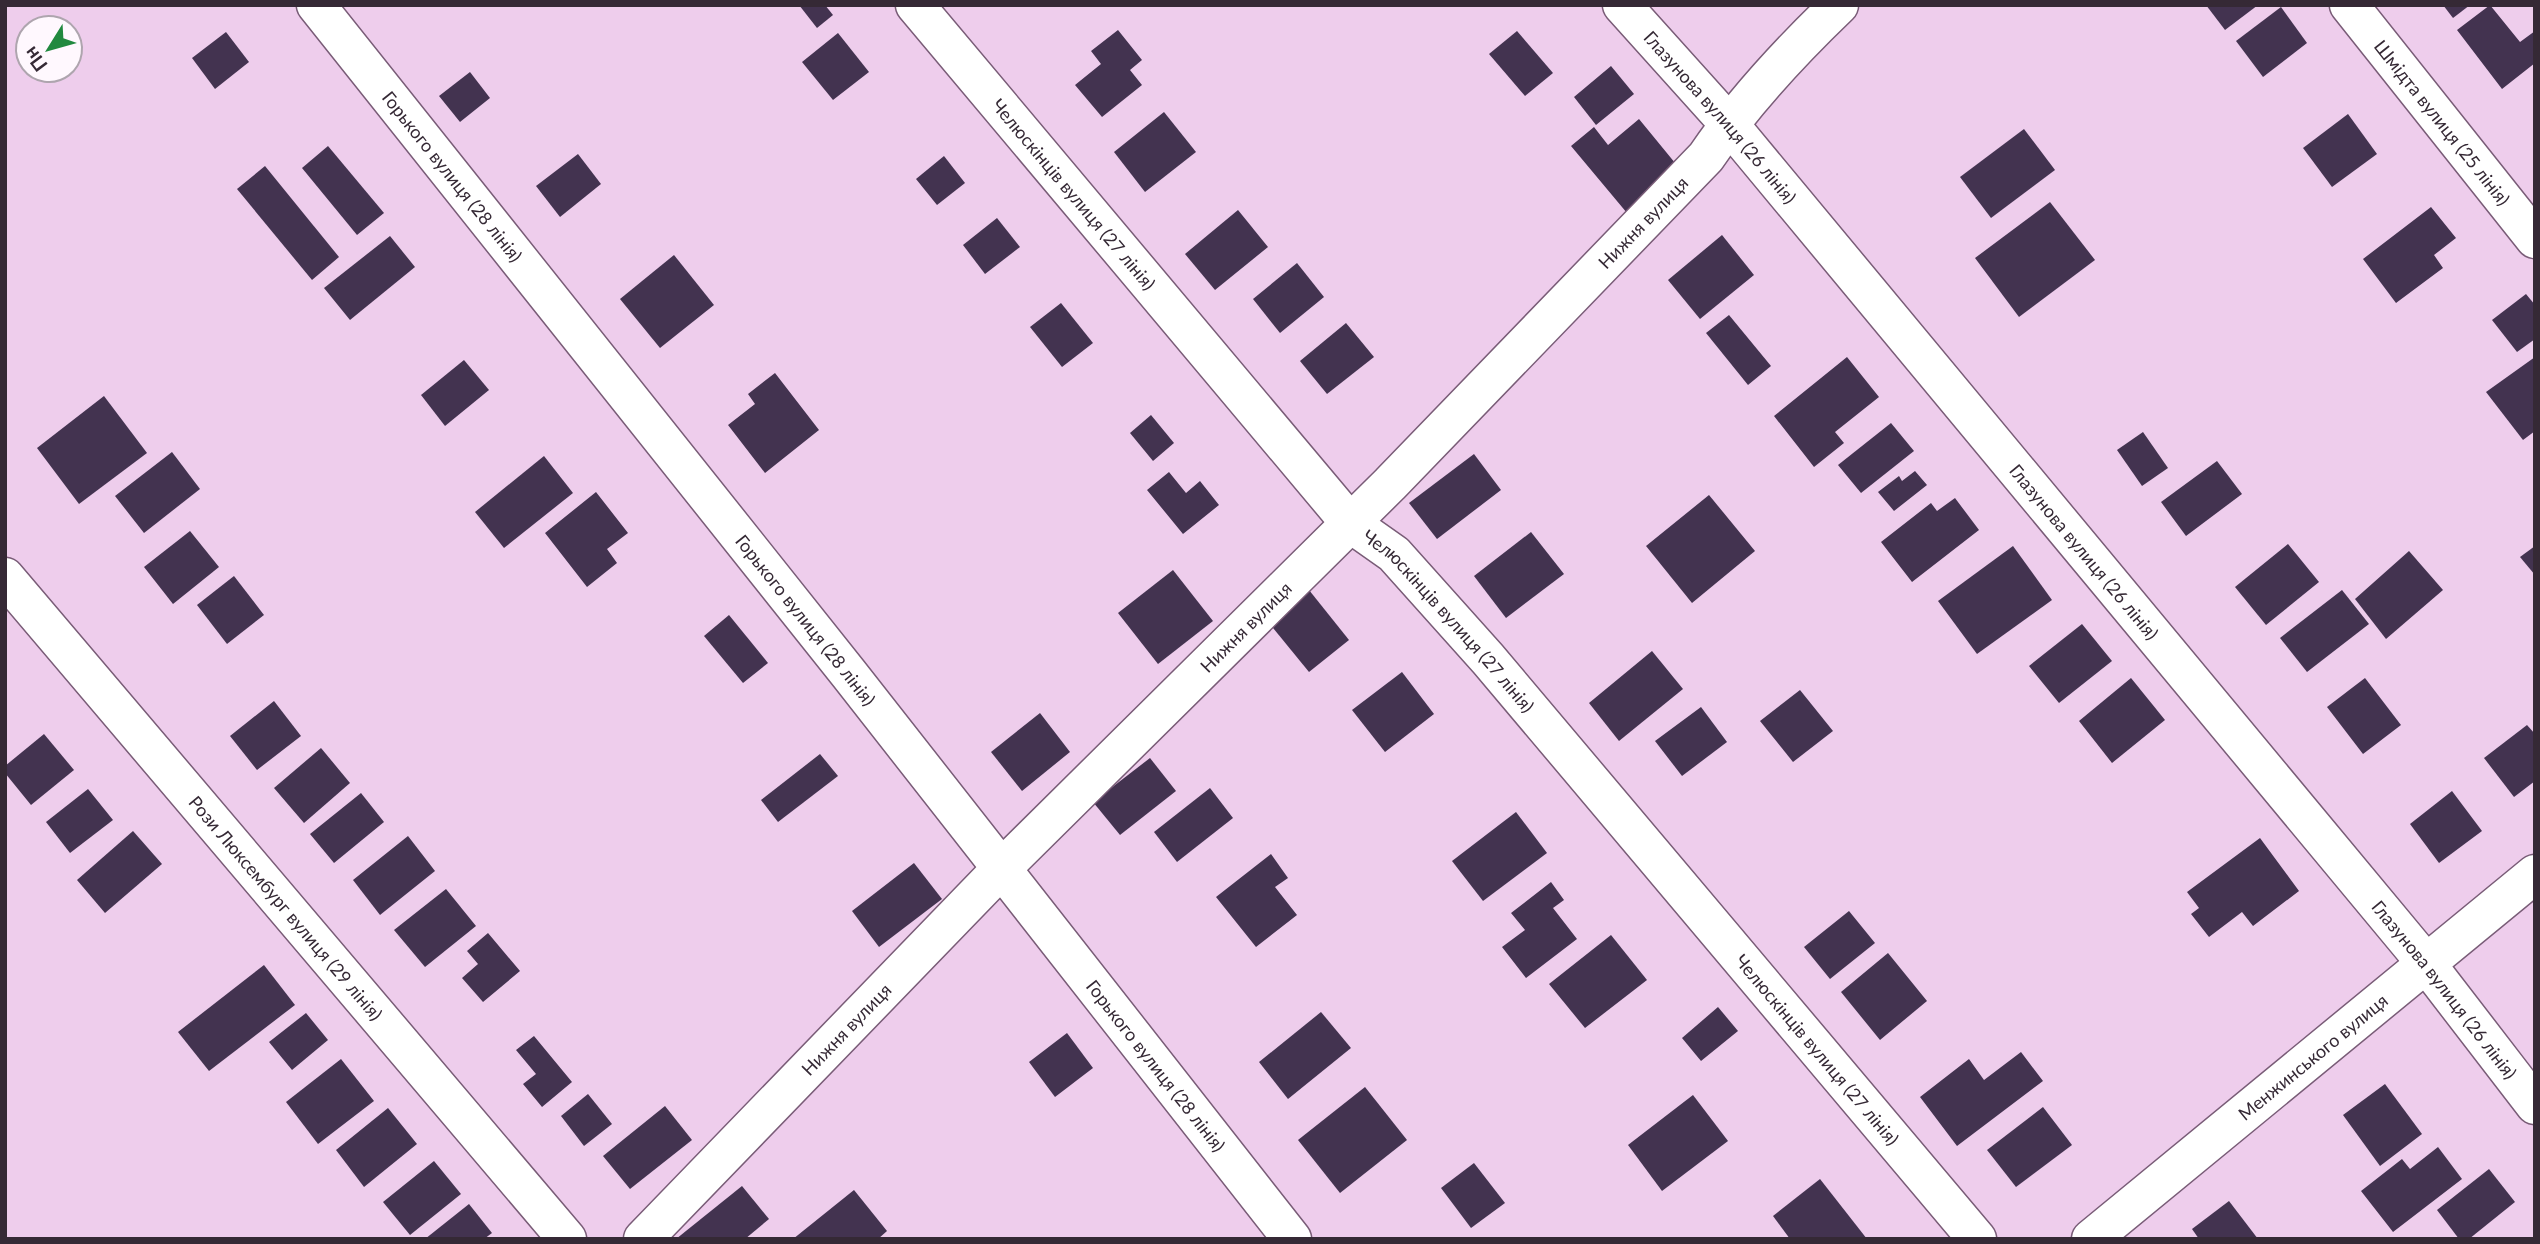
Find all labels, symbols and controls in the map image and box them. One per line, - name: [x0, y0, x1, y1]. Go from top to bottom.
- north arrow: [14, 14, 84, 84]
- street label: Глазунова вулиця (26 лiнiя): [1639, 26, 1801, 208]
- street label: Шмідта вулиця (25 лiнiя): [2370, 35, 2515, 210]
- text: Пн: [18, 43, 52, 76]
- street label: Горького вулиця (28 лiнiя): [378, 86, 527, 266]
- street label: Челюскінців вулиця (27 лiнiя): [987, 94, 1160, 294]
- street label: Нижня вулиця: [1593, 172, 1692, 273]
- street label: Глазунова вулиця (26 лiнiя): [2005, 460, 2163, 644]
- street label: Челюскінців вулиця (27 лiнiя): [1359, 525, 1539, 717]
- street label: Горького вулиця (28 лiнiя): [731, 530, 880, 710]
- street label: Нижня вулиця: [1195, 577, 1296, 677]
- street label: Рози Люксембург вулиця (29 лiнiя): [185, 791, 387, 1024]
- street label: Глазунова вулиця (26 лiнiя): [2367, 896, 2522, 1083]
- street label: Челюскінців вулиця (27 лiнiя): [1731, 950, 1904, 1149]
- street label: Горького вулиця (28 лiнiя): [1082, 975, 1230, 1156]
- street label: Нижня вулиця: [797, 979, 896, 1080]
- street label: Менжинського вулиця: [2234, 989, 2392, 1125]

